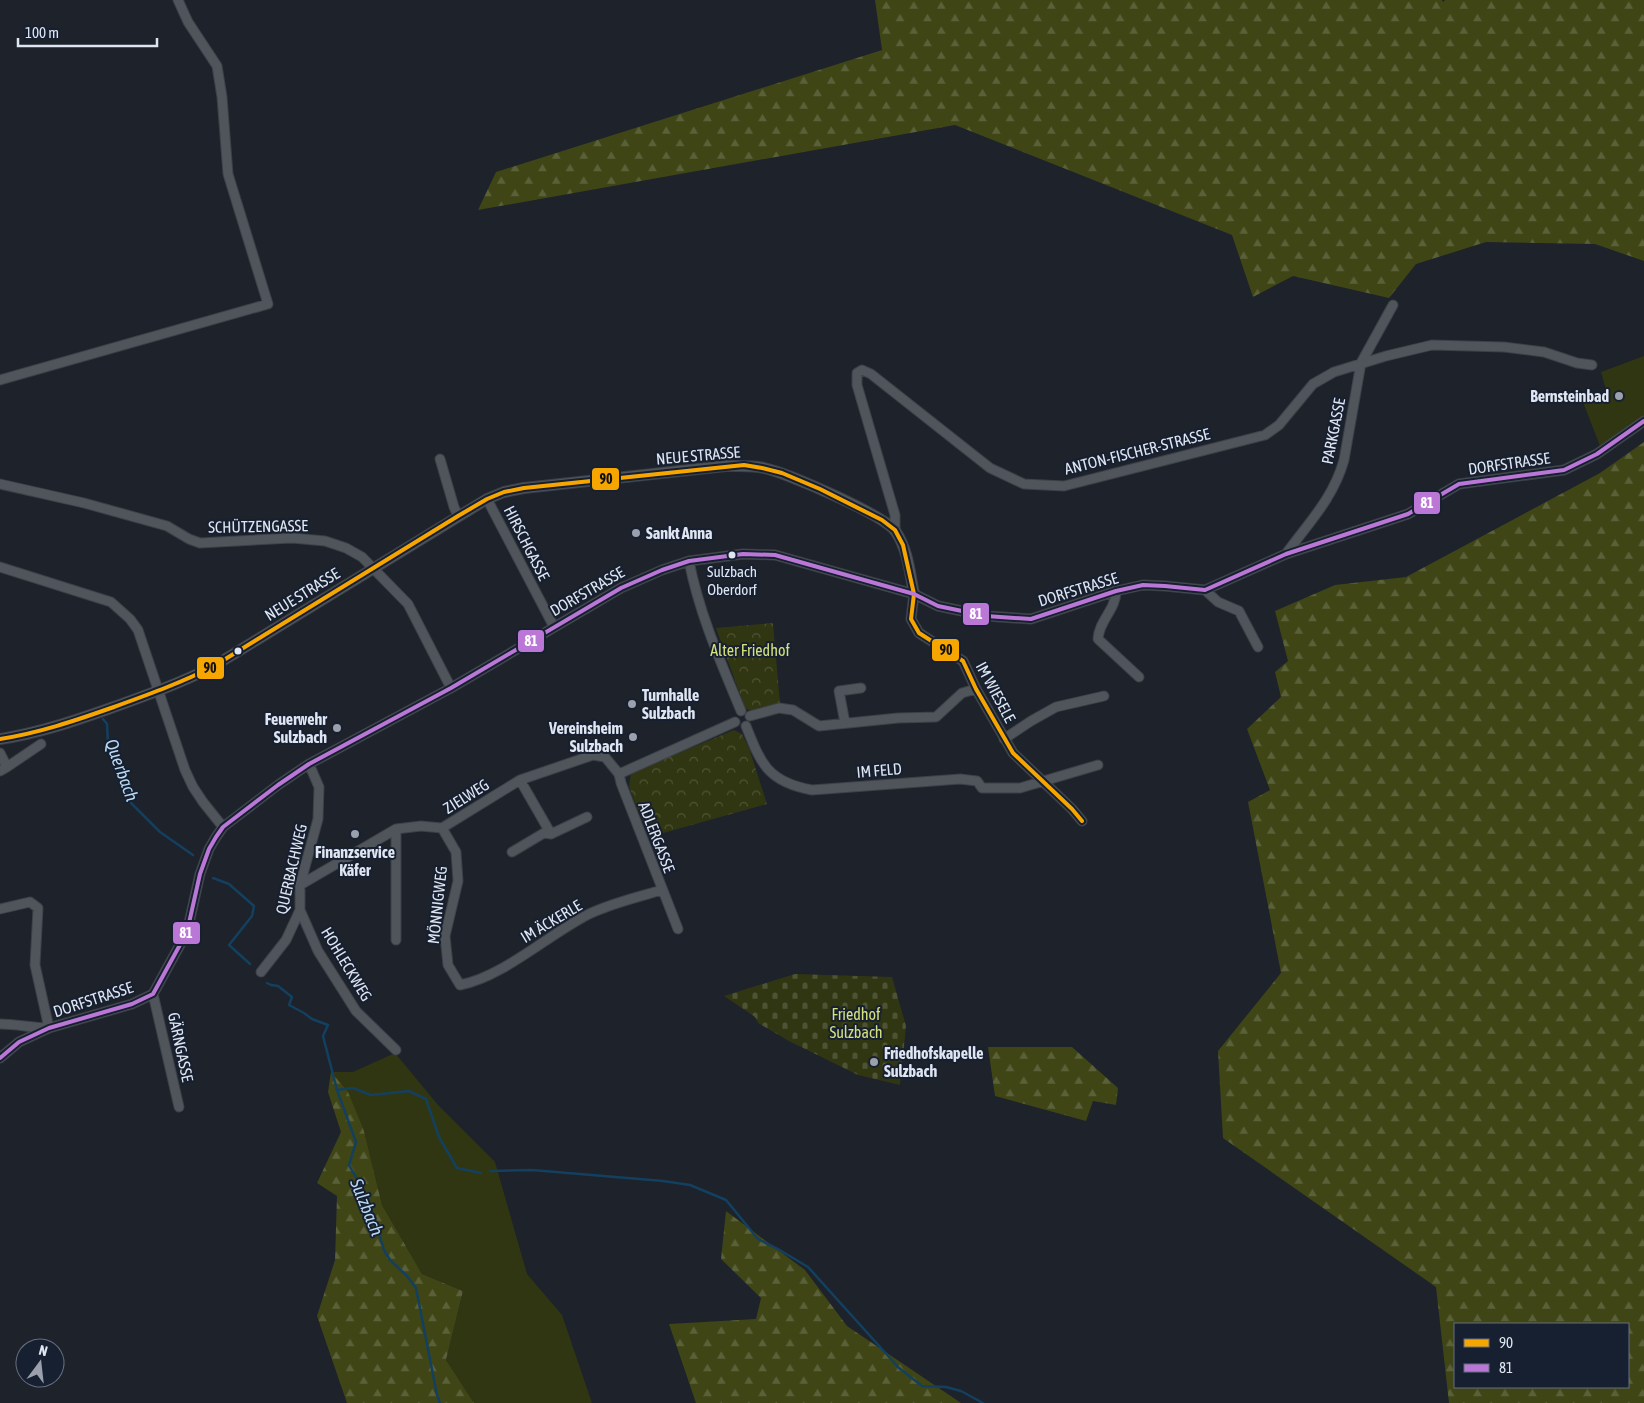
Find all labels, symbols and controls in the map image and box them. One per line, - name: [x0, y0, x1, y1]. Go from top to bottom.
- scale bar: [18, 15, 156, 47]
- text: 100 m: [25, 24, 59, 41]
- place label: Bernsteinbad: [1530, 387, 1609, 405]
- marker: Bernsteinbad: [1613, 390, 1625, 402]
- street label: PARKGASSE: [1318, 396, 1348, 466]
- street label: ANTON-FISCHER-STRASSE: [1062, 424, 1212, 478]
- street label: NEUE STRASSE: [655, 442, 741, 468]
- street label: DORFSTRASSE: [1467, 448, 1551, 478]
- line badge: 90: [591, 467, 620, 491]
- text: 90: [599, 471, 613, 487]
- line badge: 81: [1413, 491, 1441, 515]
- text: 81: [1420, 495, 1434, 511]
- street label: HIRSCHGASSE: [501, 503, 554, 583]
- street label: SCHÜTZENGASSE: [208, 516, 308, 536]
- place label: Sankt Anna: [646, 524, 713, 542]
- marker: Sankt Anna: [630, 527, 642, 539]
- marker: Sulzbach Oberdorf: [727, 550, 737, 560]
- street label: DORFSTRASSE: [547, 562, 627, 619]
- place label: Sulzbach Oberdorf: [707, 563, 757, 598]
- street label: NEUE STRASSE: [261, 564, 343, 624]
- street label: DORFSTRASSE: [1036, 568, 1120, 610]
- line badge: 81: [962, 602, 990, 626]
- text: 81: [969, 606, 983, 622]
- line badge: 81: [517, 629, 545, 653]
- text: 81: [524, 633, 538, 649]
- line badge: 90: [931, 638, 960, 662]
- park label: Alter Friedhof: [710, 641, 790, 659]
- text: 90: [939, 642, 953, 658]
- unlabelled marker: [233, 646, 243, 656]
- line badge: 90: [196, 656, 225, 680]
- street label: IM WIESELE: [973, 659, 1020, 726]
- text: 90: [203, 660, 217, 676]
- place label: Turnhalle Sulzbach: [642, 686, 699, 722]
- marker: Turnhalle Sulzbach: [626, 698, 638, 710]
- place label: Feuerwehr Sulzbach: [265, 710, 327, 746]
- place label: Vereinsheim Sulzbach: [548, 719, 623, 755]
- marker: Feuerwehr Sulzbach: [331, 722, 343, 734]
- marker: Vereinsheim Sulzbach: [627, 731, 639, 743]
- water label: Querbach: [101, 736, 143, 804]
- street label: IM FELD: [856, 759, 902, 781]
- street label: ZIELWEG: [440, 775, 492, 817]
- street label: ADLERGASSE: [635, 799, 679, 875]
- street label: QUERBACHWEG: [272, 822, 310, 916]
- marker: Finanzservice Käfer: [349, 828, 361, 840]
- place label: Finanzservice Käfer: [315, 843, 395, 879]
- street label: MÖNNIGWEG: [424, 865, 450, 945]
- street label: IM ÄCKERLE: [517, 896, 585, 946]
- line badge: 81: [172, 921, 201, 945]
- street label: HOHLECKWEG: [318, 924, 376, 1004]
- text: 81: [179, 925, 193, 941]
- street label: DORFSTRASSE: [51, 978, 135, 1020]
- park label: Friedhof Sulzbach: [829, 1005, 883, 1041]
- street label: GÄRNGASSE: [165, 1011, 197, 1083]
- place label: Friedhofskapelle Sulzbach: [884, 1044, 984, 1080]
- marker: Friedhofskapelle Sulzbach: [868, 1056, 880, 1068]
- water label: Sulzbach: [346, 1174, 388, 1239]
- legend: [1454, 1323, 1629, 1388]
- text: 90: [1499, 1334, 1513, 1351]
- north arrow: [15, 1338, 65, 1388]
- text: N: [37, 1342, 49, 1359]
- text: 81: [1499, 1359, 1513, 1376]

